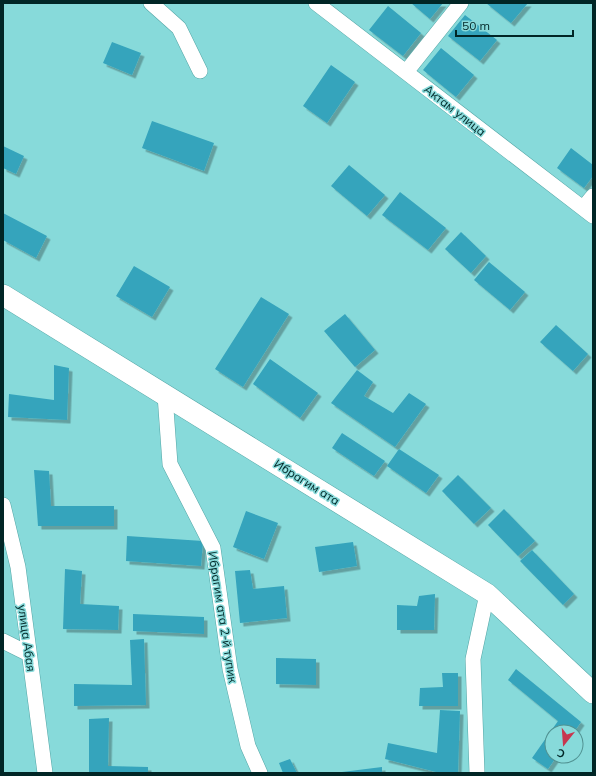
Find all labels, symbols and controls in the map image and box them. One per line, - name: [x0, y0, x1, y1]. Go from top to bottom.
- scale bar: [456, 12, 573, 38]
- text: 50 m: [462, 18, 490, 33]
- street label: Актам улица: [421, 81, 489, 139]
- street label: Ибрагим ата: [271, 456, 343, 508]
- street label: Ибрагим ата 2-й тупик: [205, 550, 241, 684]
- street label: улица Абая: [15, 603, 39, 673]
- north arrow: [544, 724, 584, 764]
- text: С: [555, 746, 567, 761]

